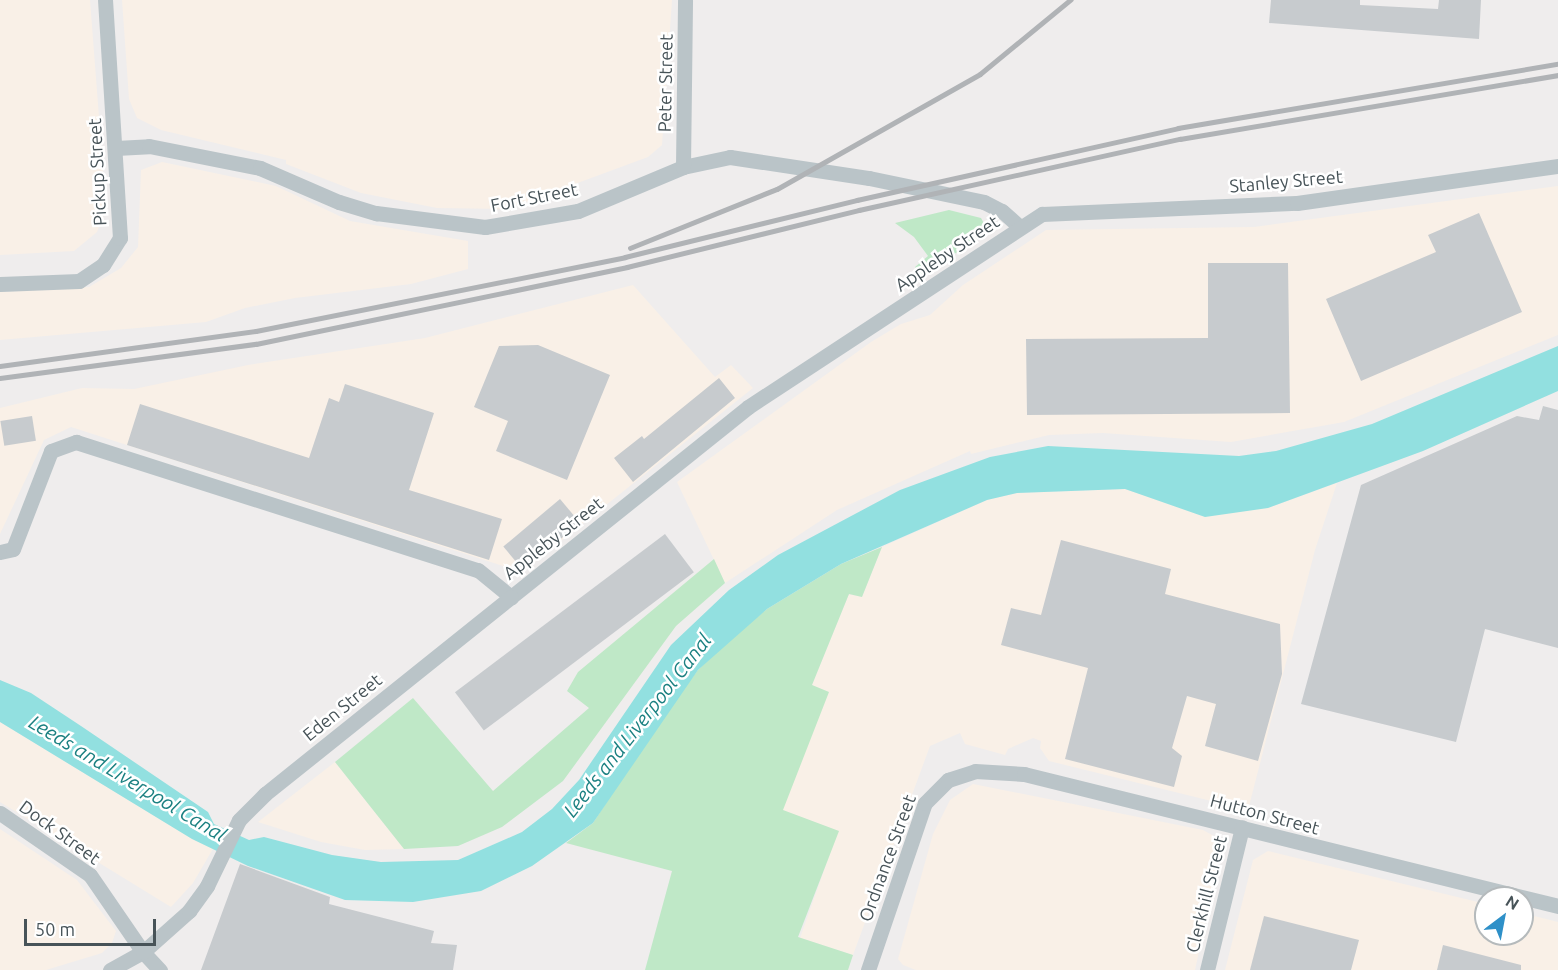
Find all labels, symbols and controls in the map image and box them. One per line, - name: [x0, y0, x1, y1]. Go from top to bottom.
- street label: Peter Street: [653, 34, 677, 132]
- street label: Pickup Street: [83, 118, 111, 226]
- street label: Stanley Street: [1228, 165, 1344, 197]
- street label: Fort Street: [489, 178, 579, 216]
- street label: Appleby Street: [891, 210, 1003, 296]
- street label: Appleby Street: [499, 492, 607, 584]
- water label: Leeds and Liverpool Canal: [558, 628, 716, 822]
- street label: Eden Street: [298, 669, 386, 745]
- water label: Leeds and Liverpool Canal: [25, 709, 231, 847]
- street label: Hutton Street: [1208, 789, 1322, 839]
- street label: Ordnance Street: [854, 791, 920, 925]
- street label: Dock Street: [15, 795, 105, 869]
- street label: Clerkhill Street: [1181, 833, 1231, 955]
- north arrow: [1474, 886, 1534, 946]
- text: N: [1503, 892, 1522, 913]
- scale bar: [27, 907, 159, 945]
- text: 50 m: [35, 919, 75, 939]

